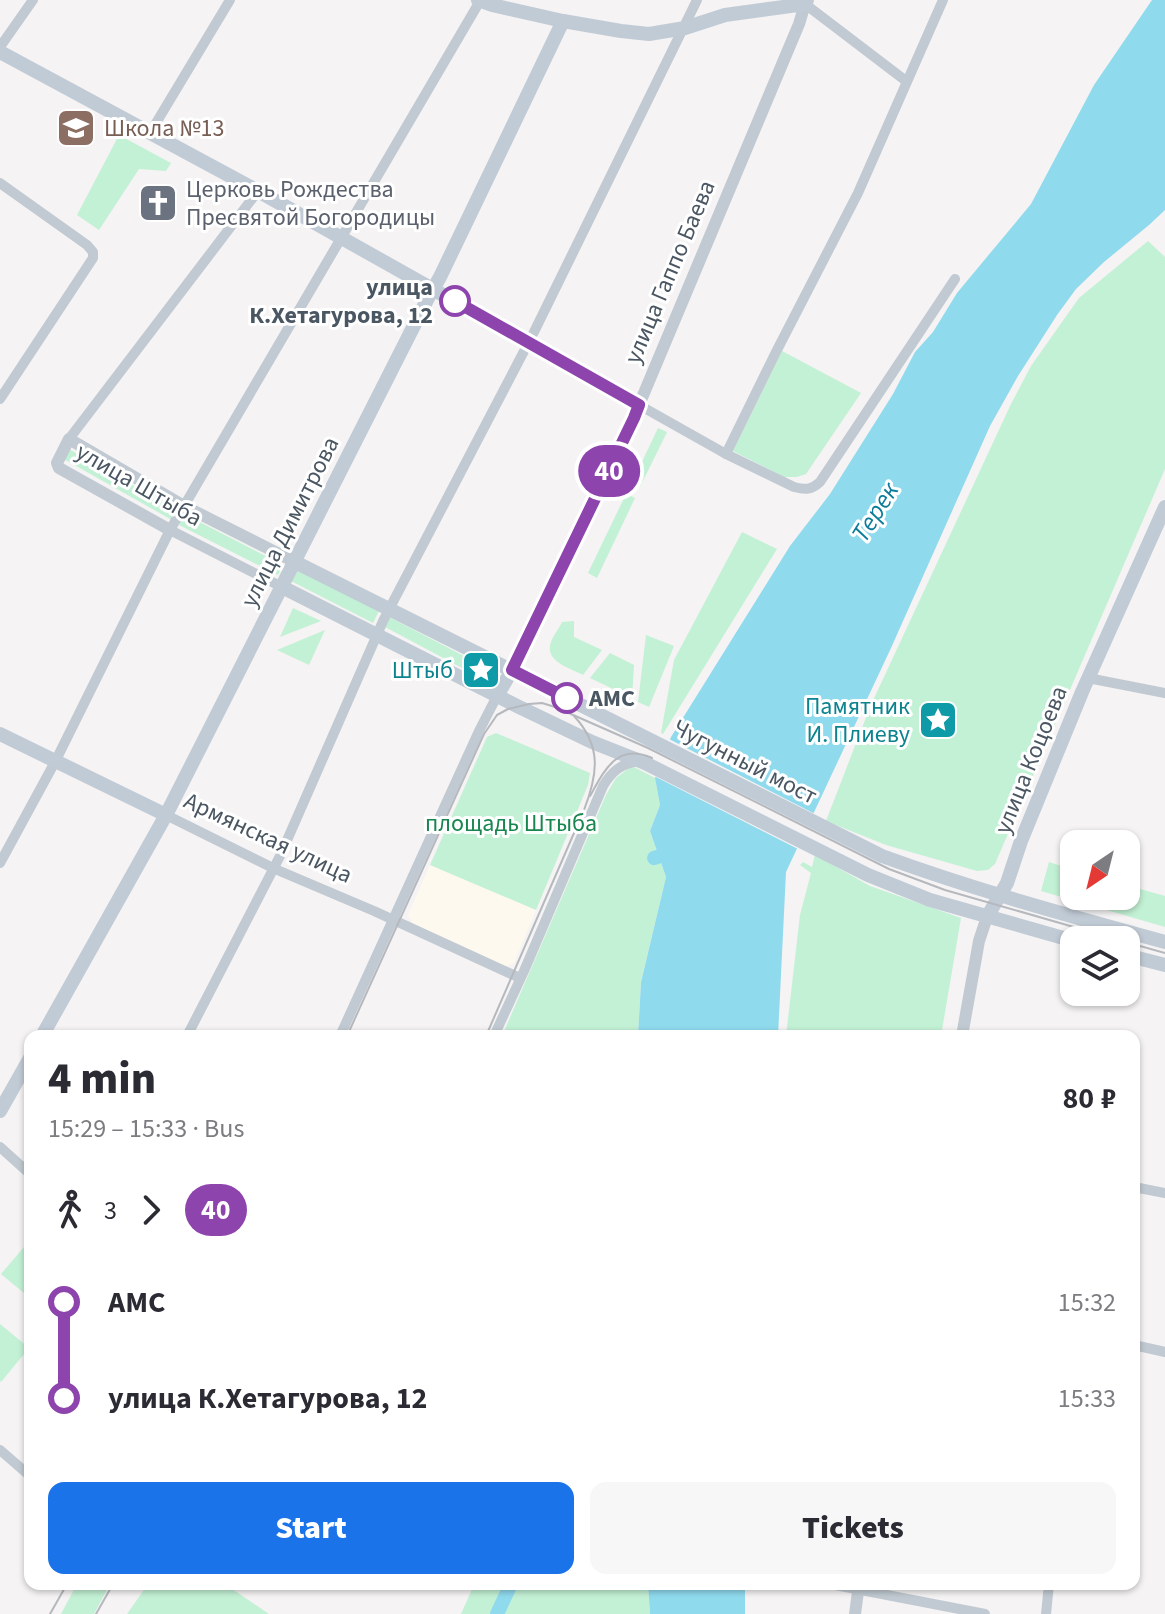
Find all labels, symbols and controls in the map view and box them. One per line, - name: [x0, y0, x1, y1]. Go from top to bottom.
- school or university icon: Школа №13: [55, 107, 97, 149]
- place label: Школа №13: [104, 111, 224, 146]
- place label: Церковь Рождества Пресвятой Богородицы: [186, 172, 435, 235]
- street label: улица Гаппо Баева: [616, 175, 724, 369]
- church icon: Церковь Рождества Пресвятой Богородицы: [137, 182, 179, 224]
- place label: улица К.Хетагурова, 12: [249, 270, 433, 333]
- marker: улица К.Хетагурова, 12: [440, 286, 470, 316]
- street label: улица Димитрова: [232, 431, 348, 613]
- street label: улица Штыба: [69, 435, 209, 535]
- line badge: 40: [573, 445, 645, 497]
- text: 40: [594, 451, 624, 491]
- water label: Терек: [842, 474, 908, 549]
- place icon: Штыб: [460, 649, 502, 691]
- place label: Штыб: [392, 653, 453, 688]
- place label: АМС: [588, 681, 635, 716]
- street label: улица Коцоева: [985, 681, 1077, 839]
- marker: АМС: [552, 683, 582, 713]
- place label: Памятник И. Плиеву: [805, 689, 910, 752]
- place icon: Памятник И. Плиеву: [917, 699, 959, 741]
- street label: Чугунный мост: [667, 711, 823, 813]
- street label: Армянская улица: [178, 784, 358, 892]
- park label: площадь Штыба: [425, 806, 597, 841]
- north arrow: [1060, 830, 1140, 910]
- map controls: [1060, 830, 1140, 1006]
- button: layers: [1060, 926, 1140, 1006]
- text: 4 min: [48, 1048, 156, 1111]
- text: 80 ₽: [1062, 1077, 1116, 1120]
- text: 15:29 – 15:33 · Bus: [48, 1110, 244, 1147]
- icon: walk: [48, 1188, 92, 1232]
- icon: forward: [129, 1188, 173, 1232]
- text: 40: [201, 1190, 231, 1230]
- text: 3: [104, 1192, 117, 1229]
- text: АМС: [108, 1281, 166, 1324]
- text: 15:32: [1058, 1284, 1116, 1321]
- text: улица К.Хетагурова, 12: [108, 1377, 427, 1420]
- text: 15:33: [1058, 1380, 1116, 1417]
- button: Start: [48, 1482, 574, 1574]
- button: Tickets: [590, 1482, 1116, 1574]

